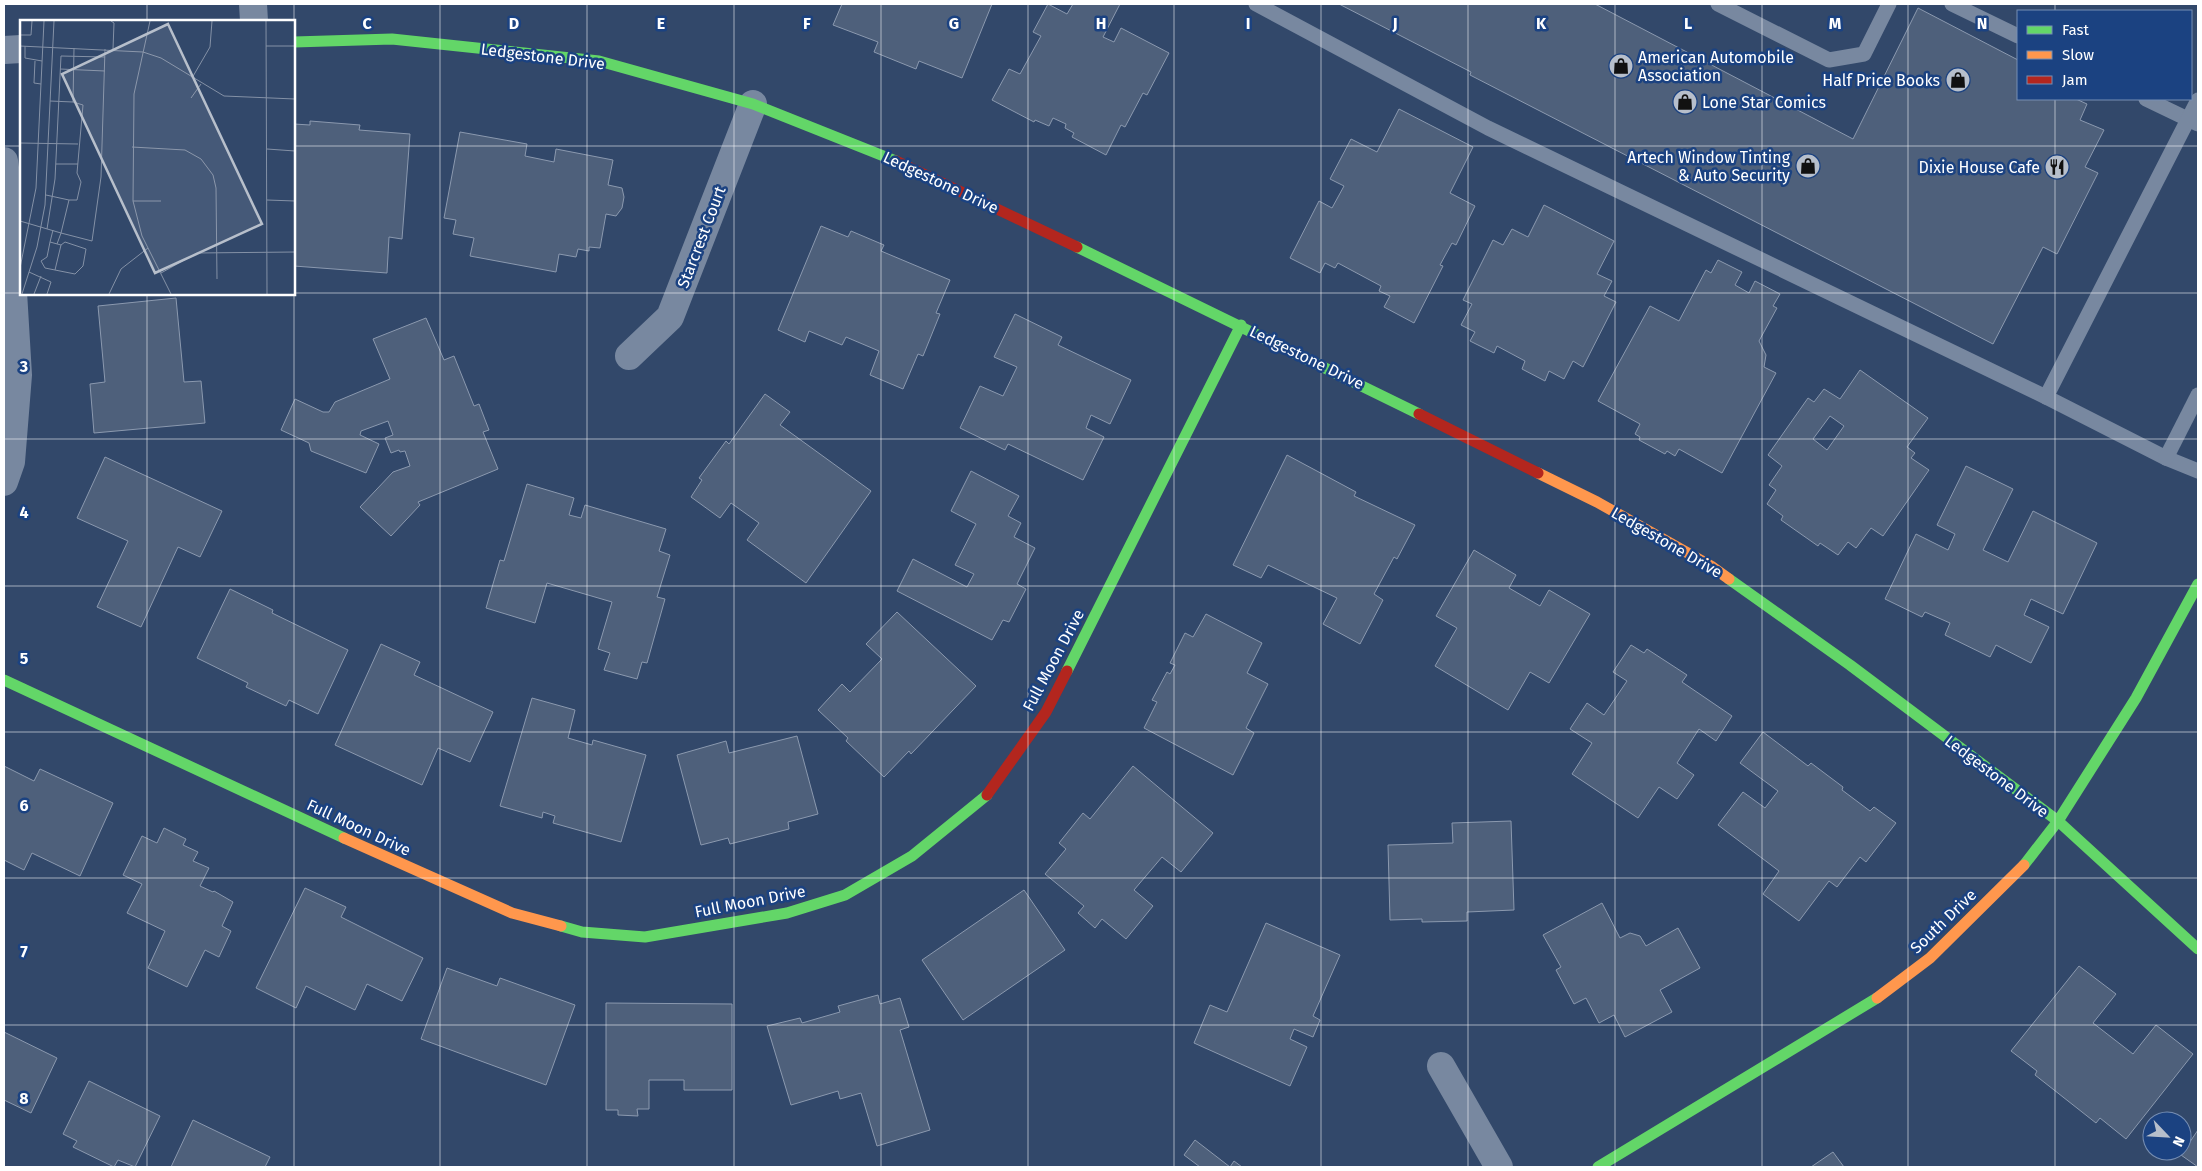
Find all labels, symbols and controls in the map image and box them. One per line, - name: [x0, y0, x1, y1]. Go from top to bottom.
- legend: [2017, 10, 2192, 100]
- text: C: [362, 14, 372, 33]
- text: D: [509, 14, 519, 33]
- text: E: [657, 14, 665, 33]
- text: F: [803, 14, 811, 33]
- text: G: [949, 14, 959, 33]
- text: H: [1096, 14, 1106, 33]
- text: I: [1246, 14, 1250, 33]
- text: J: [1391, 14, 1398, 33]
- text: K: [1536, 14, 1547, 33]
- text: L: [1684, 14, 1692, 33]
- text: M: [1829, 14, 1842, 33]
- text: N: [1977, 14, 1987, 33]
- inset map: [20, 20, 295, 295]
- text: Fast: [2062, 21, 2089, 39]
- street label: Ledgestone Drive: [480, 39, 606, 74]
- text: Slow: [2062, 46, 2094, 64]
- place label: American Automobile Association: [1638, 48, 1794, 85]
- shop icon: American Automobile Association: [1608, 53, 1634, 79]
- shop icon: Half Price Books: [1945, 67, 1971, 93]
- place label: Half Price Books: [1822, 71, 1940, 90]
- text: Jam: [2062, 71, 2088, 89]
- shop icon: Lone Star Comics: [1672, 89, 1698, 115]
- place label: Lone Star Comics: [1702, 93, 1826, 112]
- street label: Ledgestone Drive: [880, 147, 1001, 217]
- place label: Artech Window Tinting & Auto Security: [1627, 148, 1791, 185]
- shop icon: Artech Window Tinting & Auto Security: [1795, 153, 1821, 179]
- restaurant icon: Dixie House Cafe: [2044, 154, 2070, 180]
- place label: Dixie House Cafe: [1919, 158, 2040, 177]
- street label: Starcrest Court: [673, 183, 730, 291]
- street label: Ledgestone Drive: [1247, 322, 1367, 393]
- text: 3: [19, 357, 28, 376]
- text: 4: [19, 503, 29, 522]
- street label: Ledgestone Drive: [1608, 503, 1726, 582]
- street label: Full Moon Drive: [1019, 606, 1088, 714]
- text: 5: [20, 649, 29, 668]
- street label: Ledgestone Drive: [1941, 731, 2052, 822]
- street label: Full Moon Drive: [304, 795, 414, 860]
- text: 6: [19, 796, 29, 815]
- street label: Full Moon Drive: [693, 881, 807, 922]
- street label: South Drive: [1906, 885, 1980, 957]
- text: 7: [20, 942, 28, 961]
- text: 8: [19, 1089, 29, 1108]
- north arrow: [2142, 1111, 2192, 1161]
- text: N: [2169, 1133, 2188, 1149]

